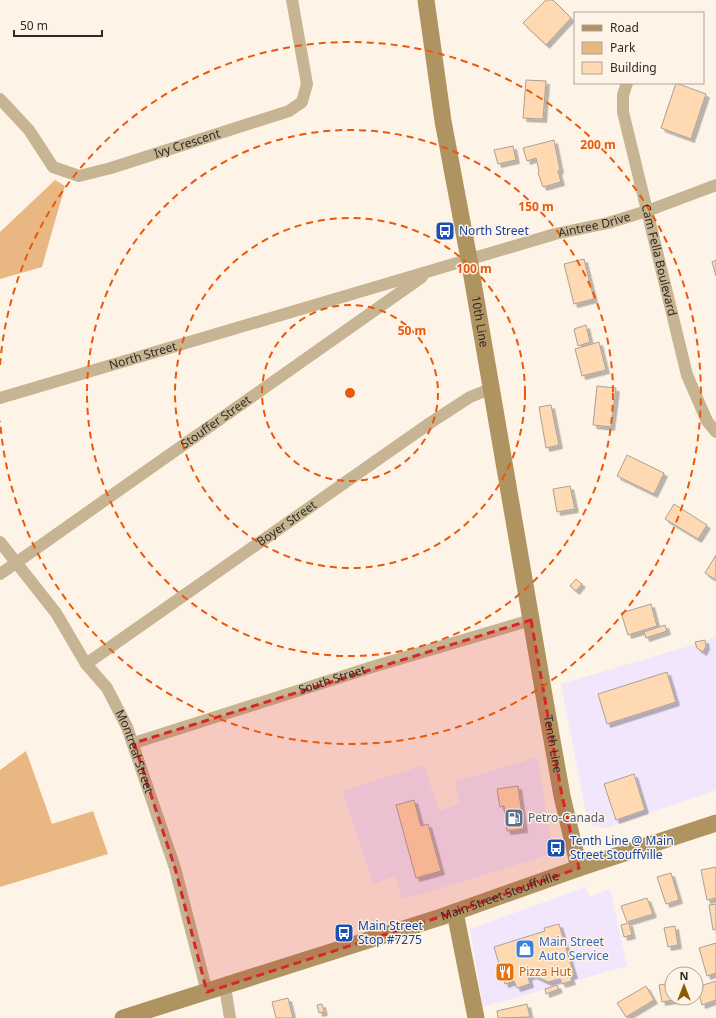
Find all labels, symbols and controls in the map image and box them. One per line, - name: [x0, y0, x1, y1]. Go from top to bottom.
- scale bar: [14, 12, 102, 38]
- legend: [574, 12, 704, 84]
- text: 50 m: [20, 17, 48, 34]
- text: Road: [610, 19, 639, 36]
- text: Park: [610, 39, 636, 56]
- text: Building: [610, 59, 657, 76]
- street label: Ivy Crescent: [152, 124, 223, 162]
- text: 200 m: [580, 136, 616, 153]
- text: 150 m: [518, 198, 554, 215]
- street label: Cam Fella Boulevard: [638, 202, 681, 318]
- street label: Aintree Drive: [557, 208, 633, 241]
- bus stop icon: North Street: [434, 220, 456, 242]
- place label: North Street: [459, 222, 529, 239]
- text: 100 m: [456, 260, 492, 277]
- street label: 10th Line: [467, 294, 493, 349]
- text: 50 m: [398, 322, 426, 339]
- street label: North Street: [107, 337, 179, 373]
- centre of rings: [343, 386, 357, 400]
- street label: Stouffer Street: [177, 391, 255, 452]
- street label: Boyer Street: [253, 496, 320, 550]
- street label: South Street: [296, 660, 368, 698]
- street label: Montreal Street: [112, 707, 158, 796]
- street label: Tenth Line: [540, 714, 567, 775]
- fuel station icon: Petro-Canada: [503, 807, 525, 829]
- place label: Petro-Canada: [528, 809, 605, 826]
- place label: Tenth Line @ Main Street Stouffville: [570, 832, 674, 863]
- bus stop icon: Tenth Line @ Main Street Stouffville: [545, 837, 567, 859]
- street label: Main Street Stouffville: [438, 867, 561, 924]
- place label: Main Street Stop #7275: [358, 917, 423, 948]
- bus stop icon: Main Street Stop #7275: [333, 922, 355, 944]
- place label: Main Street Auto Service: [539, 933, 609, 964]
- shop icon: Main Street Auto Service: [514, 938, 536, 960]
- restaurant icon: Pizza Hut: [494, 961, 516, 983]
- place label: Pizza Hut: [519, 963, 572, 980]
- north arrow: [664, 966, 704, 1006]
- text: N: [680, 968, 688, 983]

